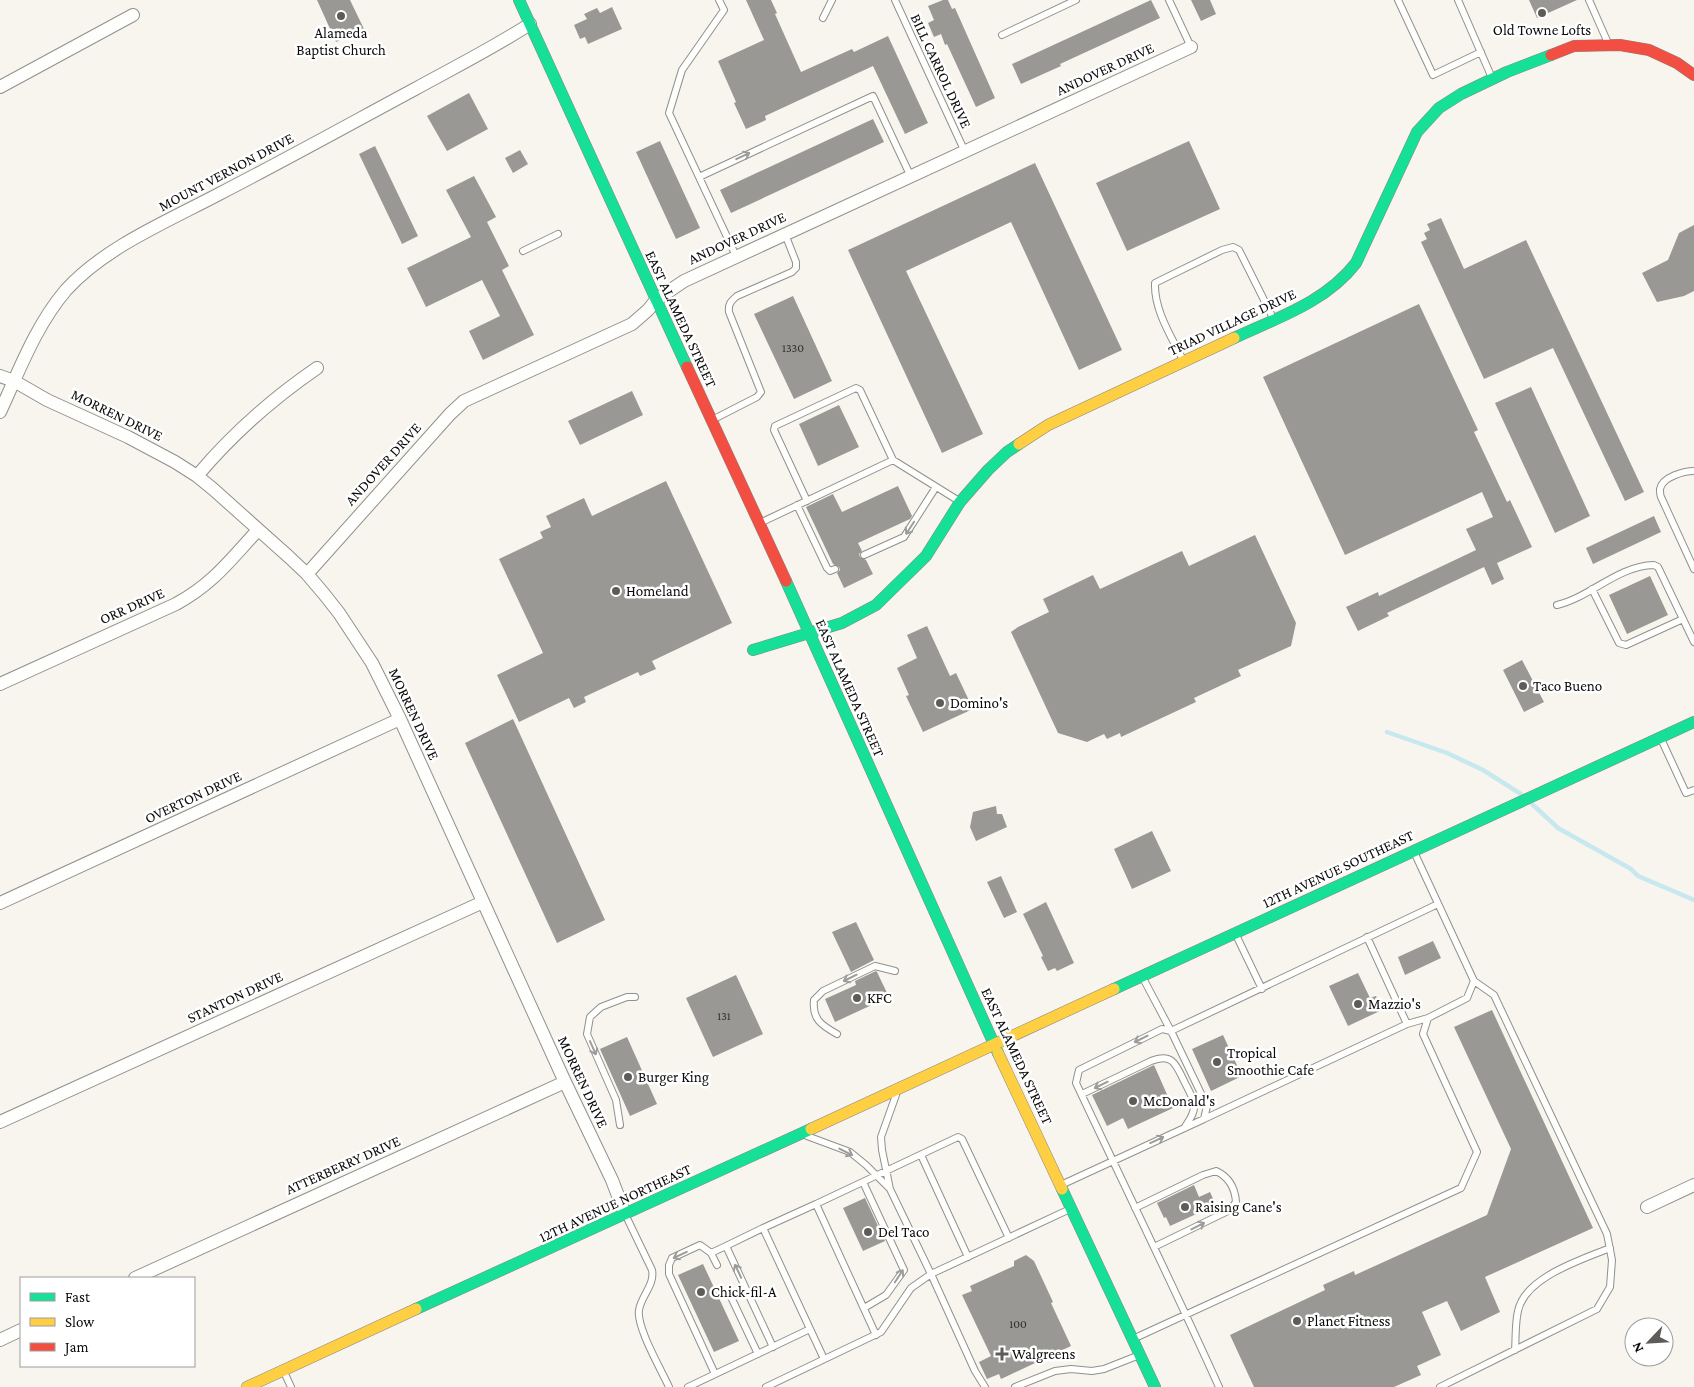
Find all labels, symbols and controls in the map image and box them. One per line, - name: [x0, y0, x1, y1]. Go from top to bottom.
- marker: Old Towne Lofts: [1536, 7, 1548, 19]
- marker: Alameda Baptist Church: [335, 10, 347, 22]
- street label: BILL CARROL DRIVE: [908, 11, 974, 131]
- place label: Old Towne Lofts: [1493, 22, 1591, 38]
- place label: Alameda Baptist Church: [296, 25, 386, 59]
- street label: ANDOVER DRIVE: [1054, 39, 1156, 99]
- street label: MOUNT VERNON DRIVE: [156, 130, 296, 214]
- one-way arrow: [735, 151, 750, 160]
- street label: ANDOVER DRIVE: [686, 208, 788, 268]
- street label: EAST ALAMEDA STREET: [642, 248, 720, 390]
- street label: TRIAD VILLAGE DRIVE: [1166, 285, 1298, 359]
- house number: 1330: [782, 341, 804, 355]
- street label: MORREN DRIVE: [69, 386, 165, 444]
- street label: ANDOVER DRIVE: [342, 419, 424, 509]
- one-way arrow: [905, 521, 915, 535]
- place label: Homeland: [626, 583, 689, 599]
- street label: ORR DRIVE: [97, 585, 167, 627]
- marker: Homeland: [610, 585, 622, 597]
- street label: EAST ALAMEDA STREET: [812, 617, 888, 759]
- street label: MORREN DRIVE: [386, 666, 442, 762]
- place label: Taco Bueno: [1533, 678, 1602, 694]
- marker: Taco Bueno: [1517, 680, 1529, 692]
- place label: Domino's: [950, 695, 1008, 711]
- marker: Domino's: [934, 697, 946, 709]
- street label: OVERTON DRIVE: [142, 768, 244, 826]
- street label: 12TH AVENUE SOUTHEAST: [1260, 827, 1416, 911]
- street label: STANTON DRIVE: [185, 968, 285, 1026]
- one-way arrow: [843, 974, 858, 984]
- street label: EAST ALAMEDA STREET: [978, 985, 1056, 1127]
- place label: KFC: [867, 990, 892, 1006]
- marker: KFC: [851, 992, 863, 1004]
- place label: Mazzio's: [1368, 996, 1421, 1012]
- marker: Mazzio's: [1352, 998, 1364, 1010]
- house number: 131: [717, 1009, 731, 1023]
- street label: MORREN DRIVE: [555, 1034, 611, 1130]
- one-way arrow: [1134, 1035, 1149, 1045]
- one-way arrow: [589, 1040, 599, 1055]
- place label: Tropical Smoothie Cafe: [1227, 1045, 1314, 1078]
- marker: Tropical Smoothie Cafe: [1211, 1056, 1223, 1068]
- place label: Burger King: [638, 1069, 709, 1086]
- marker: Burger King: [622, 1071, 634, 1083]
- one-way arrow: [1093, 1080, 1108, 1090]
- place label: McDonald's: [1143, 1093, 1215, 1109]
- marker: McDonald's: [1127, 1095, 1139, 1107]
- street label: ATTERBERRY DRIVE: [283, 1133, 403, 1197]
- one-way arrow: [1149, 1135, 1164, 1144]
- one-way arrow: [839, 1147, 854, 1157]
- street label: 12TH AVENUE NORTHEAST: [536, 1161, 694, 1245]
- place label: Raising Cane's: [1195, 1199, 1282, 1216]
- marker: Raising Cane's: [1179, 1201, 1191, 1213]
- one-way arrow: [1190, 1221, 1205, 1230]
- place label: Del Taco: [878, 1224, 930, 1240]
- marker: Del Taco: [862, 1226, 874, 1238]
- one-way arrow: [673, 1250, 688, 1260]
- one-way arrow: [732, 1264, 742, 1279]
- one-way arrow: [893, 1269, 904, 1283]
- legend: [20, 1277, 195, 1367]
- place label: Chick-fil-A: [711, 1284, 777, 1300]
- marker: Chick-fil-A: [695, 1286, 707, 1298]
- text: Fast: [65, 1289, 91, 1305]
- place label: Planet Fitness: [1307, 1313, 1391, 1329]
- text: Slow: [65, 1314, 95, 1330]
- marker: Planet Fitness: [1291, 1315, 1303, 1327]
- house number: 100: [1009, 1317, 1027, 1331]
- north arrow: [1624, 1317, 1674, 1367]
- text: Jam: [63, 1339, 88, 1356]
- text: N: [1628, 1339, 1646, 1355]
- place label: Walgreens: [1012, 1346, 1075, 1363]
- marker: Walgreens: [996, 1348, 1008, 1360]

